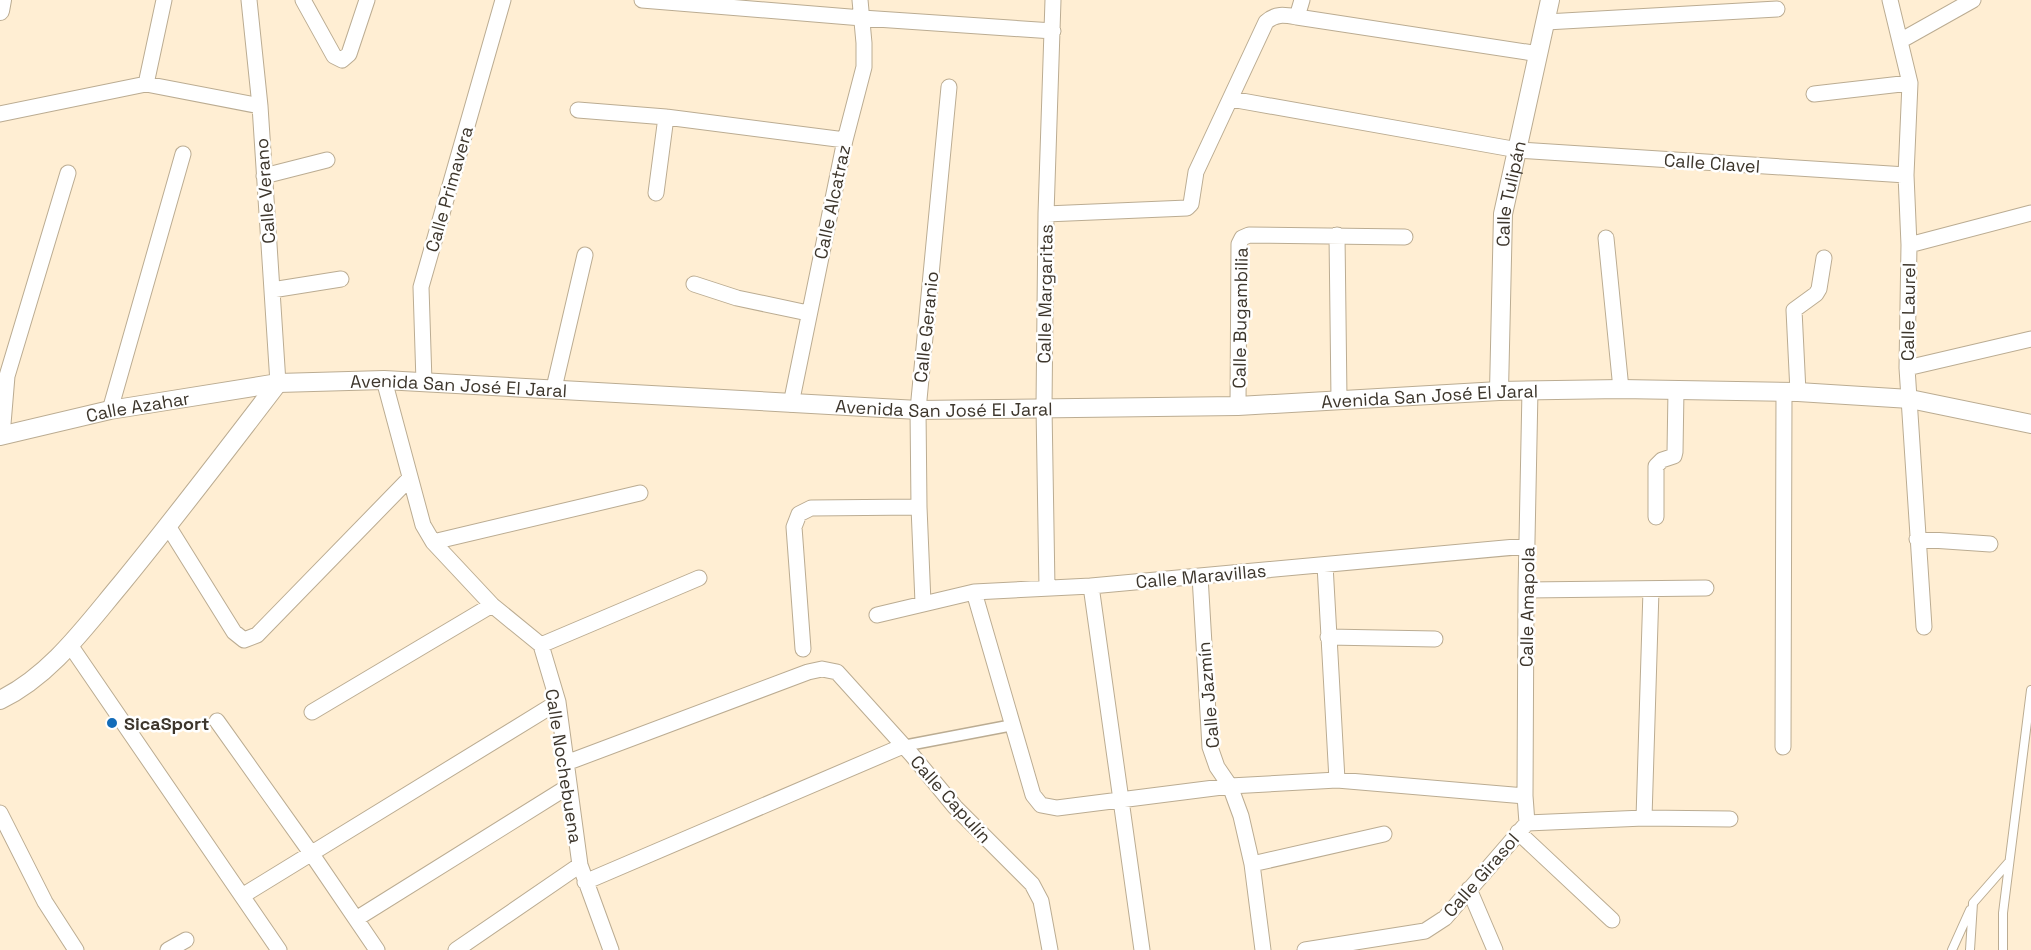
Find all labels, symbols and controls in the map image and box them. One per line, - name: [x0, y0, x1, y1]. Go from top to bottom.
- street label: Calle Primavera: [420, 123, 478, 255]
- street label: Calle Verano: [250, 137, 280, 245]
- street label: Calle Tulipán: [1491, 138, 1530, 247]
- street label: Calle Alcatraz: [809, 143, 855, 261]
- street label: Calle Clavel: [1663, 148, 1761, 178]
- street label: Calle Margaritas: [1032, 224, 1058, 364]
- street label: Calle Bugambilia: [1227, 247, 1253, 389]
- street label: Calle Laurel: [1896, 263, 1920, 361]
- street label: Calle Geranio: [909, 270, 943, 384]
- street label: Avenida San José El Jaral: [350, 368, 568, 402]
- street label: Avenida San José El Jaral: [1320, 379, 1538, 413]
- street label: Calle Azahar: [83, 386, 191, 427]
- street label: Avenida San José El Jaral: [835, 394, 1053, 422]
- street label: Calle Amapola: [1514, 547, 1540, 667]
- street label: Calle Maravillas: [1135, 559, 1267, 593]
- street label: Calle Jazmín: [1192, 641, 1224, 749]
- street label: Calle Nochebuena: [540, 687, 588, 845]
- place label: SicaSport: [124, 712, 209, 735]
- marker: SicaSport: [105, 716, 119, 730]
- street label: Calle Capulín: [906, 750, 996, 848]
- street label: Calle Girasol: [1438, 828, 1524, 922]

